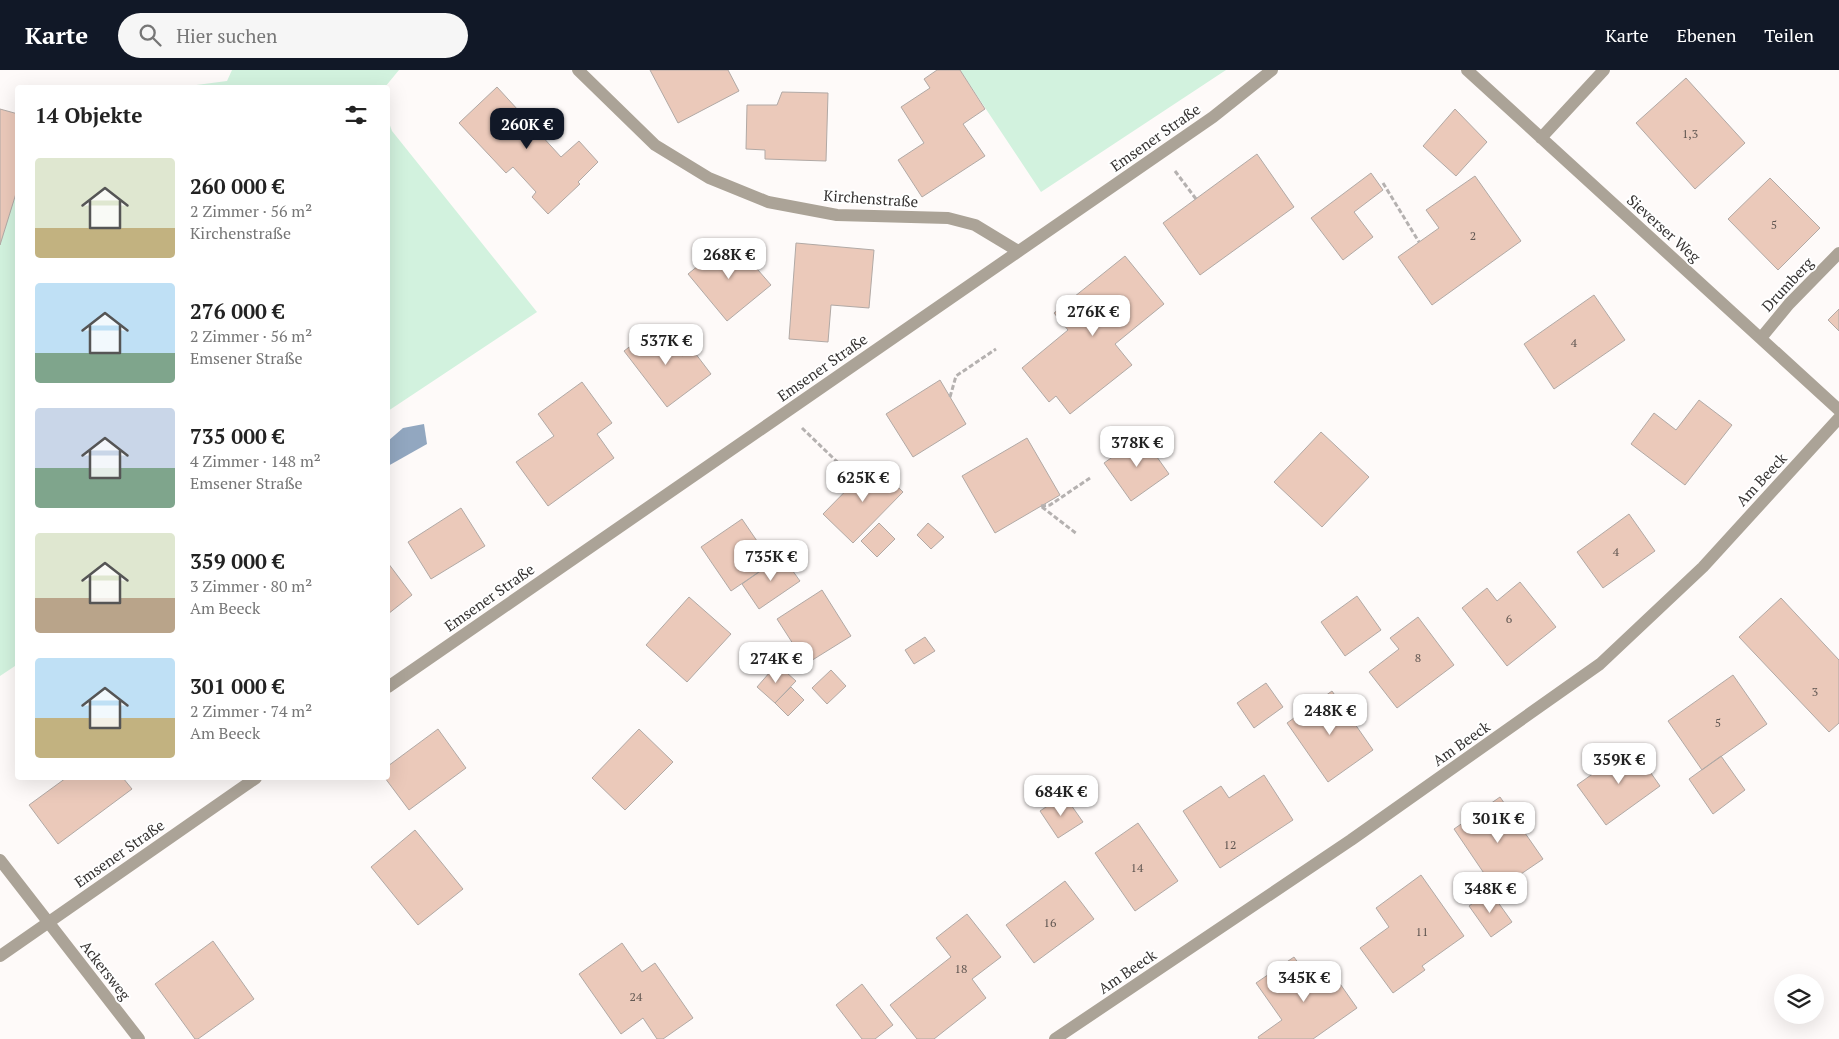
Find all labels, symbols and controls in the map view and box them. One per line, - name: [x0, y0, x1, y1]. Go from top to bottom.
- search box: [118, 13, 468, 58]
- text: Karte: [25, 19, 88, 51]
- icon: search: [136, 21, 164, 49]
- text: Hier suchen: [176, 23, 277, 48]
- text: Karte: [1605, 23, 1649, 47]
- text: Ebenen: [1677, 23, 1736, 47]
- text: Teilen: [1764, 23, 1814, 47]
- street label: Emsener Straße: [1106, 99, 1204, 175]
- text: 14 Objekte: [35, 101, 142, 129]
- icon: filters: [342, 101, 370, 129]
- pin: 260K €: [486, 108, 568, 150]
- text: 260K €: [501, 113, 553, 135]
- house number: 1,3: [1682, 126, 1698, 141]
- text: 260 000 €: [190, 172, 284, 200]
- icon: home: [75, 178, 135, 238]
- street label: Kirchenstraße: [823, 185, 919, 211]
- street label: Sieverser Weg: [1623, 190, 1706, 267]
- text: 2 Zimmer · 56 m²: [190, 200, 312, 222]
- house number: 5: [1771, 217, 1777, 232]
- text: Kirchenstraße: [190, 222, 291, 244]
- house number: 2: [1470, 228, 1476, 243]
- pin: 268K €: [688, 238, 770, 280]
- text: 268K €: [703, 243, 755, 265]
- street label: Drumberg: [1757, 252, 1818, 315]
- pin: 276K €: [1052, 294, 1134, 337]
- text: 276 000 €: [190, 297, 284, 325]
- text: 276K €: [1067, 300, 1119, 322]
- icon: home: [75, 303, 135, 363]
- pin: 537K €: [625, 324, 707, 366]
- text: 2 Zimmer · 56 m²: [190, 325, 312, 347]
- text: 537K €: [640, 329, 692, 351]
- street label: Emsener Straße: [773, 329, 871, 405]
- house number: 4: [1571, 335, 1578, 350]
- text: Emsener Straße: [190, 347, 303, 369]
- text: 735 000 €: [190, 422, 284, 450]
- pin: 378K €: [1096, 426, 1178, 468]
- icon: home: [75, 428, 135, 488]
- text: 378K €: [1111, 431, 1163, 453]
- street label: Am Beeck: [1731, 448, 1791, 510]
- text: 4 Zimmer · 148 m²: [190, 450, 321, 472]
- pin: 625K €: [822, 460, 904, 503]
- text: 625K €: [837, 466, 889, 488]
- text: Emsener Straße: [190, 472, 303, 494]
- pin: 735K €: [730, 540, 812, 582]
- house number: 4: [1613, 544, 1620, 559]
- text: 735K €: [745, 545, 797, 567]
- text: 359 000 €: [190, 547, 284, 575]
- icon: home: [75, 553, 135, 613]
- street label: Emsener Straße: [440, 559, 538, 635]
- text: 3 Zimmer · 80 m²: [190, 575, 312, 597]
- text: Am Beeck: [190, 597, 260, 619]
- house number: 6: [1506, 611, 1513, 626]
- pin: 274K €: [735, 642, 817, 684]
- text: 274K €: [750, 647, 802, 669]
- house number: 8: [1415, 650, 1421, 665]
- text: 301 000 €: [190, 672, 284, 700]
- icon: home: [75, 678, 135, 738]
- house number: 3: [1812, 684, 1818, 699]
- pin: 248K €: [1289, 694, 1371, 736]
- text: 248K €: [1304, 699, 1356, 721]
- text: 2 Zimmer · 74 m²: [190, 700, 312, 722]
- house number: 5: [1715, 715, 1721, 730]
- street label: Am Beeck: [1428, 716, 1494, 770]
- text: Am Beeck: [190, 722, 260, 744]
- pin: 359K €: [1578, 742, 1660, 785]
- text: 359K €: [1593, 748, 1645, 770]
- pin: 684K €: [1020, 774, 1102, 817]
- text: 684K €: [1035, 780, 1087, 802]
- pin: 301K €: [1457, 802, 1539, 844]
- text: 301K €: [1472, 807, 1524, 829]
- street label: Emsener Straße: [70, 815, 168, 891]
- house number: 12: [1224, 837, 1236, 852]
- house number: 14: [1131, 860, 1144, 875]
- pin: 348K €: [1449, 872, 1531, 914]
- text: 348K €: [1464, 877, 1516, 899]
- house number: 16: [1044, 915, 1057, 930]
- house number: 11: [1416, 924, 1428, 939]
- street label: Ackersweg: [76, 936, 136, 1005]
- street label: Am Beeck: [1094, 944, 1160, 998]
- pin: 345K €: [1263, 960, 1345, 1003]
- house number: 18: [955, 961, 967, 976]
- text: 345K €: [1278, 966, 1330, 988]
- map controls: [1774, 974, 1824, 1024]
- button: layers: [1774, 974, 1824, 1024]
- house number: 24: [630, 989, 643, 1004]

